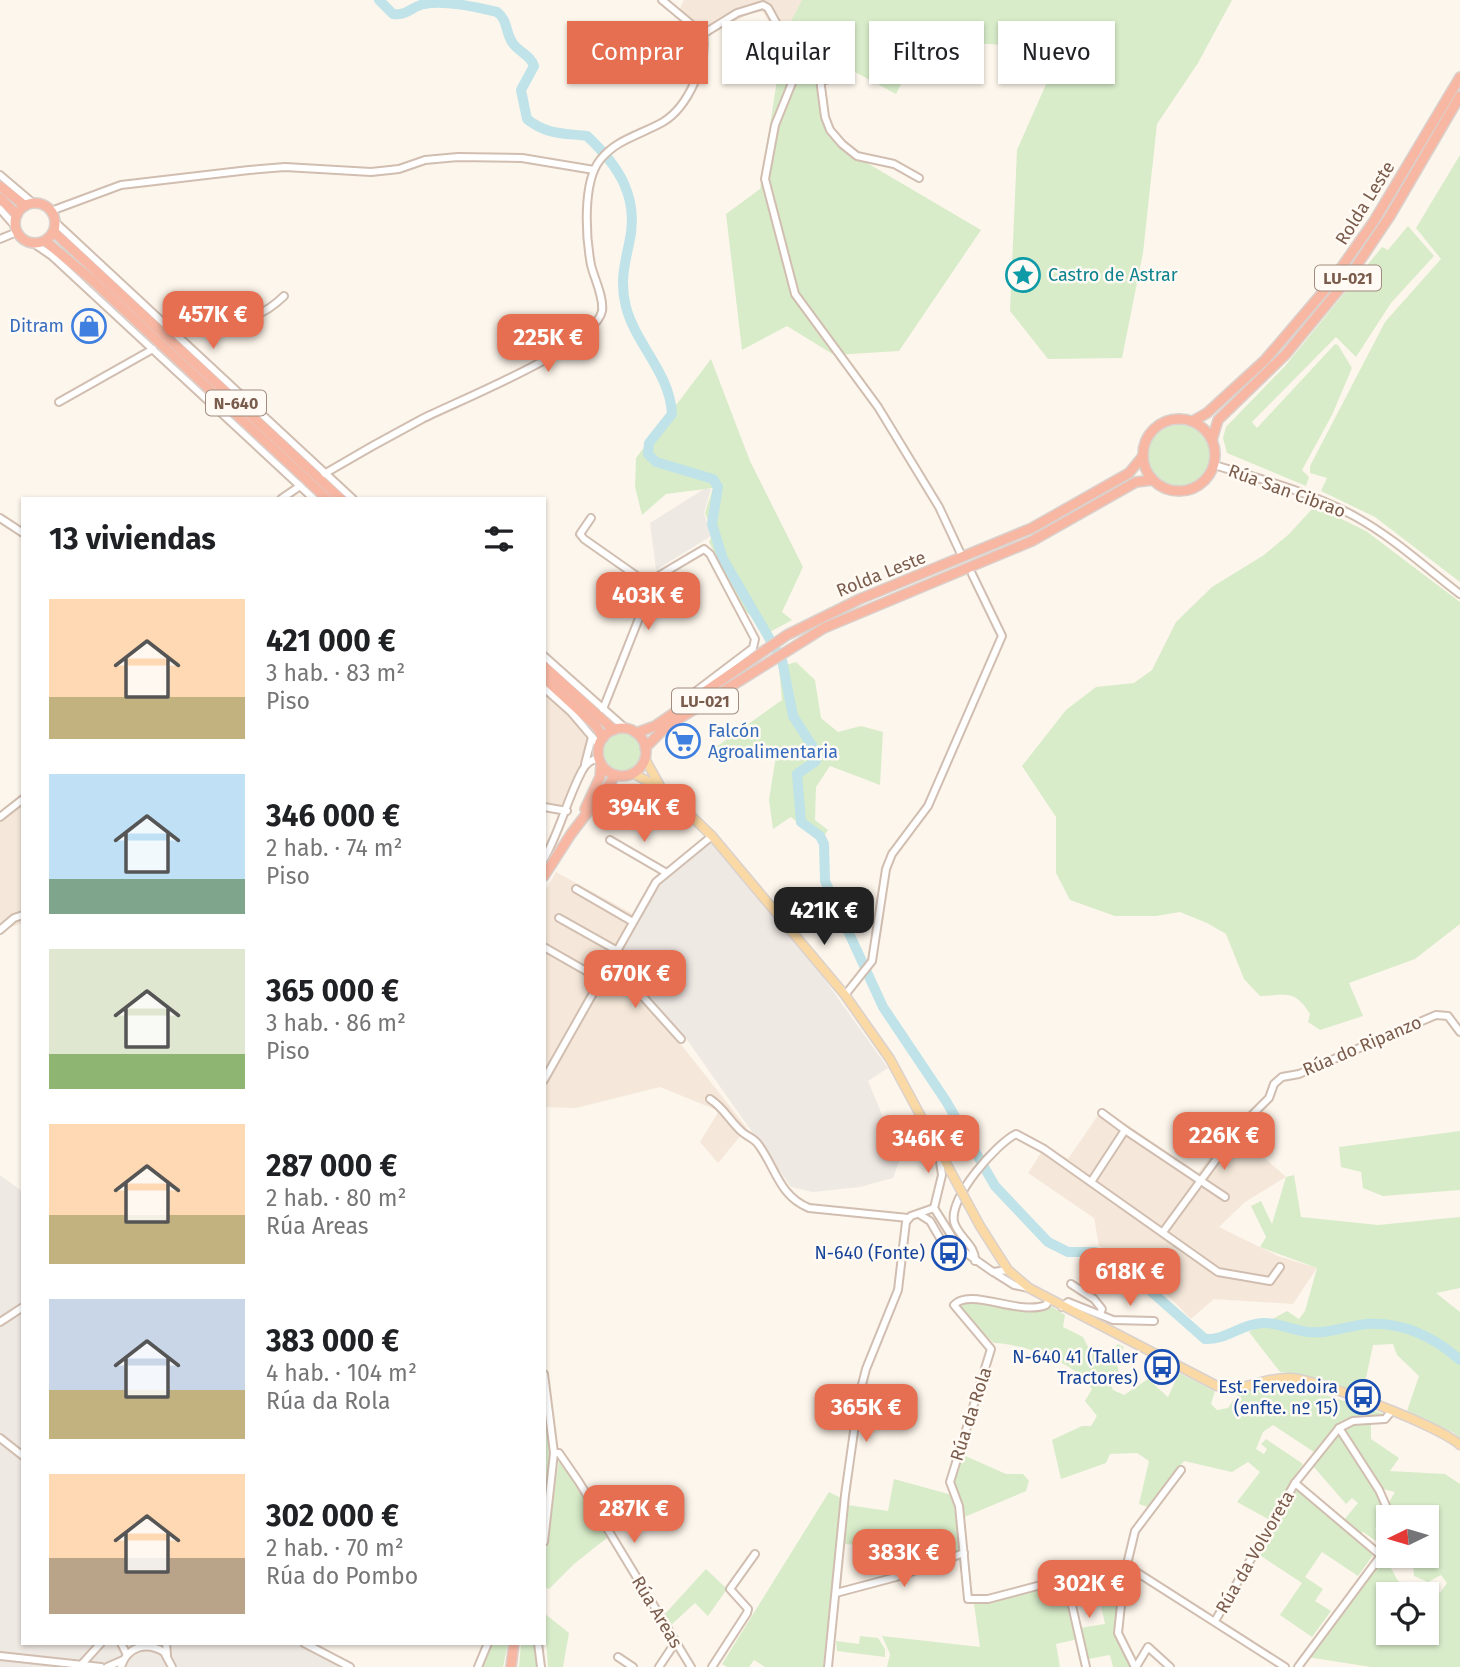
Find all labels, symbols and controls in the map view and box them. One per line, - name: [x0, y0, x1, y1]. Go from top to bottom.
- chip: Comprar: [567, 21, 708, 84]
- chip: Alquilar: [722, 21, 855, 84]
- chip: Filtros: [869, 21, 984, 84]
- chip: Nuevo: [998, 21, 1115, 84]
- street label: Rolda Leste: [1331, 157, 1399, 249]
- place icon: Castro de Astrar: [1004, 256, 1042, 294]
- place label: Castro de Astrar: [1048, 264, 1178, 286]
- road number: LU-021: [1315, 266, 1381, 290]
- pin: 457K €: [156, 292, 270, 351]
- text: 457K €: [179, 300, 247, 328]
- shop icon: Ditram: [70, 307, 108, 345]
- pin: 225K €: [491, 314, 605, 374]
- place label: Ditram: [9, 315, 64, 337]
- text: 225K €: [513, 323, 583, 351]
- road number: N-640: [206, 390, 266, 416]
- street label: Rúa San Cibrao: [1225, 460, 1349, 522]
- icon: filters: [480, 520, 518, 558]
- text: 13 viviendas: [49, 521, 216, 557]
- street label: Rolda Leste: [833, 546, 929, 602]
- pin: 403K €: [591, 572, 705, 632]
- text: 403K €: [612, 581, 684, 609]
- text: 421 000 €: [266, 623, 396, 659]
- icon: home: [105, 627, 189, 711]
- text: 3 hab. · 83 m²: [266, 659, 405, 687]
- text: Piso: [266, 687, 310, 715]
- road number: LU-021: [672, 688, 738, 714]
- place label: Falcón Agroalimentaria: [708, 720, 838, 763]
- supermarket icon: Falcón Agroalimentaria: [664, 722, 702, 760]
- pin: 394K €: [587, 784, 701, 844]
- text: 394K €: [609, 793, 679, 821]
- text: 346 000 €: [266, 798, 400, 834]
- icon: home: [105, 802, 189, 886]
- text: 2 hab. · 74 m²: [266, 834, 403, 862]
- text: Piso: [266, 862, 310, 890]
- pin: 421K €: [767, 888, 881, 947]
- text: 421K €: [790, 896, 858, 924]
- pin: 670K €: [578, 950, 692, 1010]
- text: 670K €: [600, 959, 670, 987]
- text: 365 000 €: [266, 973, 399, 1009]
- icon: home: [105, 977, 189, 1061]
- text: 3 hab. · 86 m²: [266, 1009, 406, 1037]
- street label: Rúa do Ripanzo: [1299, 1011, 1425, 1081]
- text: Piso: [266, 1037, 310, 1065]
- pin: 226K €: [1167, 1112, 1281, 1172]
- pin: 346K €: [871, 1116, 985, 1175]
- text: 226K €: [1189, 1121, 1259, 1149]
- text: 346K €: [892, 1124, 964, 1152]
- text: 287 000 €: [266, 1148, 397, 1184]
- icon: home: [105, 1152, 189, 1236]
- text: 2 hab. · 80 m²: [266, 1184, 407, 1212]
- text: Rúa Areas: [266, 1212, 369, 1240]
- bus stop icon: N-640 (Fonte): [930, 1234, 968, 1272]
- place label: N-640 (Fonte): [814, 1242, 925, 1264]
- pin: 618K €: [1073, 1248, 1187, 1308]
- text: 618K €: [1095, 1257, 1165, 1285]
- text: 383 000 €: [266, 1323, 399, 1359]
- icon: home: [105, 1327, 189, 1411]
- place label: N-640 41 (Taller Tractores): [1012, 1346, 1138, 1389]
- bus stop icon: N-640 41 (Taller Tractores): [1143, 1348, 1181, 1386]
- text: 4 hab. · 104 m²: [266, 1359, 417, 1387]
- street label: Rúa da Rola: [945, 1364, 997, 1464]
- place label: Est. Fervedoira (enfte. nº 15): [1218, 1376, 1338, 1419]
- bus stop icon: Est. Fervedoira (enfte. nº 15): [1344, 1378, 1382, 1416]
- pin: 365K €: [809, 1384, 923, 1444]
- text: Rúa da Rola: [266, 1387, 390, 1415]
- text: 365K €: [831, 1393, 901, 1421]
- pin: 287K €: [577, 1486, 691, 1545]
- street label: Rúa da Volvoreta: [1211, 1487, 1299, 1617]
- text: 287K €: [599, 1494, 669, 1522]
- text: 302 000 €: [266, 1498, 399, 1534]
- icon: home: [105, 1502, 189, 1586]
- north arrow: [1376, 1505, 1438, 1568]
- map controls: [1376, 1505, 1439, 1645]
- pin: 383K €: [847, 1530, 961, 1589]
- text: 2 hab. · 70 m²: [266, 1534, 404, 1562]
- text: 383K €: [869, 1538, 939, 1566]
- pin: 302K €: [1032, 1560, 1146, 1620]
- text: Rúa do Pombo: [266, 1562, 418, 1590]
- text: 302K €: [1054, 1569, 1124, 1597]
- street label: Rúa Areas: [627, 1572, 687, 1652]
- button: locate: [1376, 1582, 1439, 1645]

